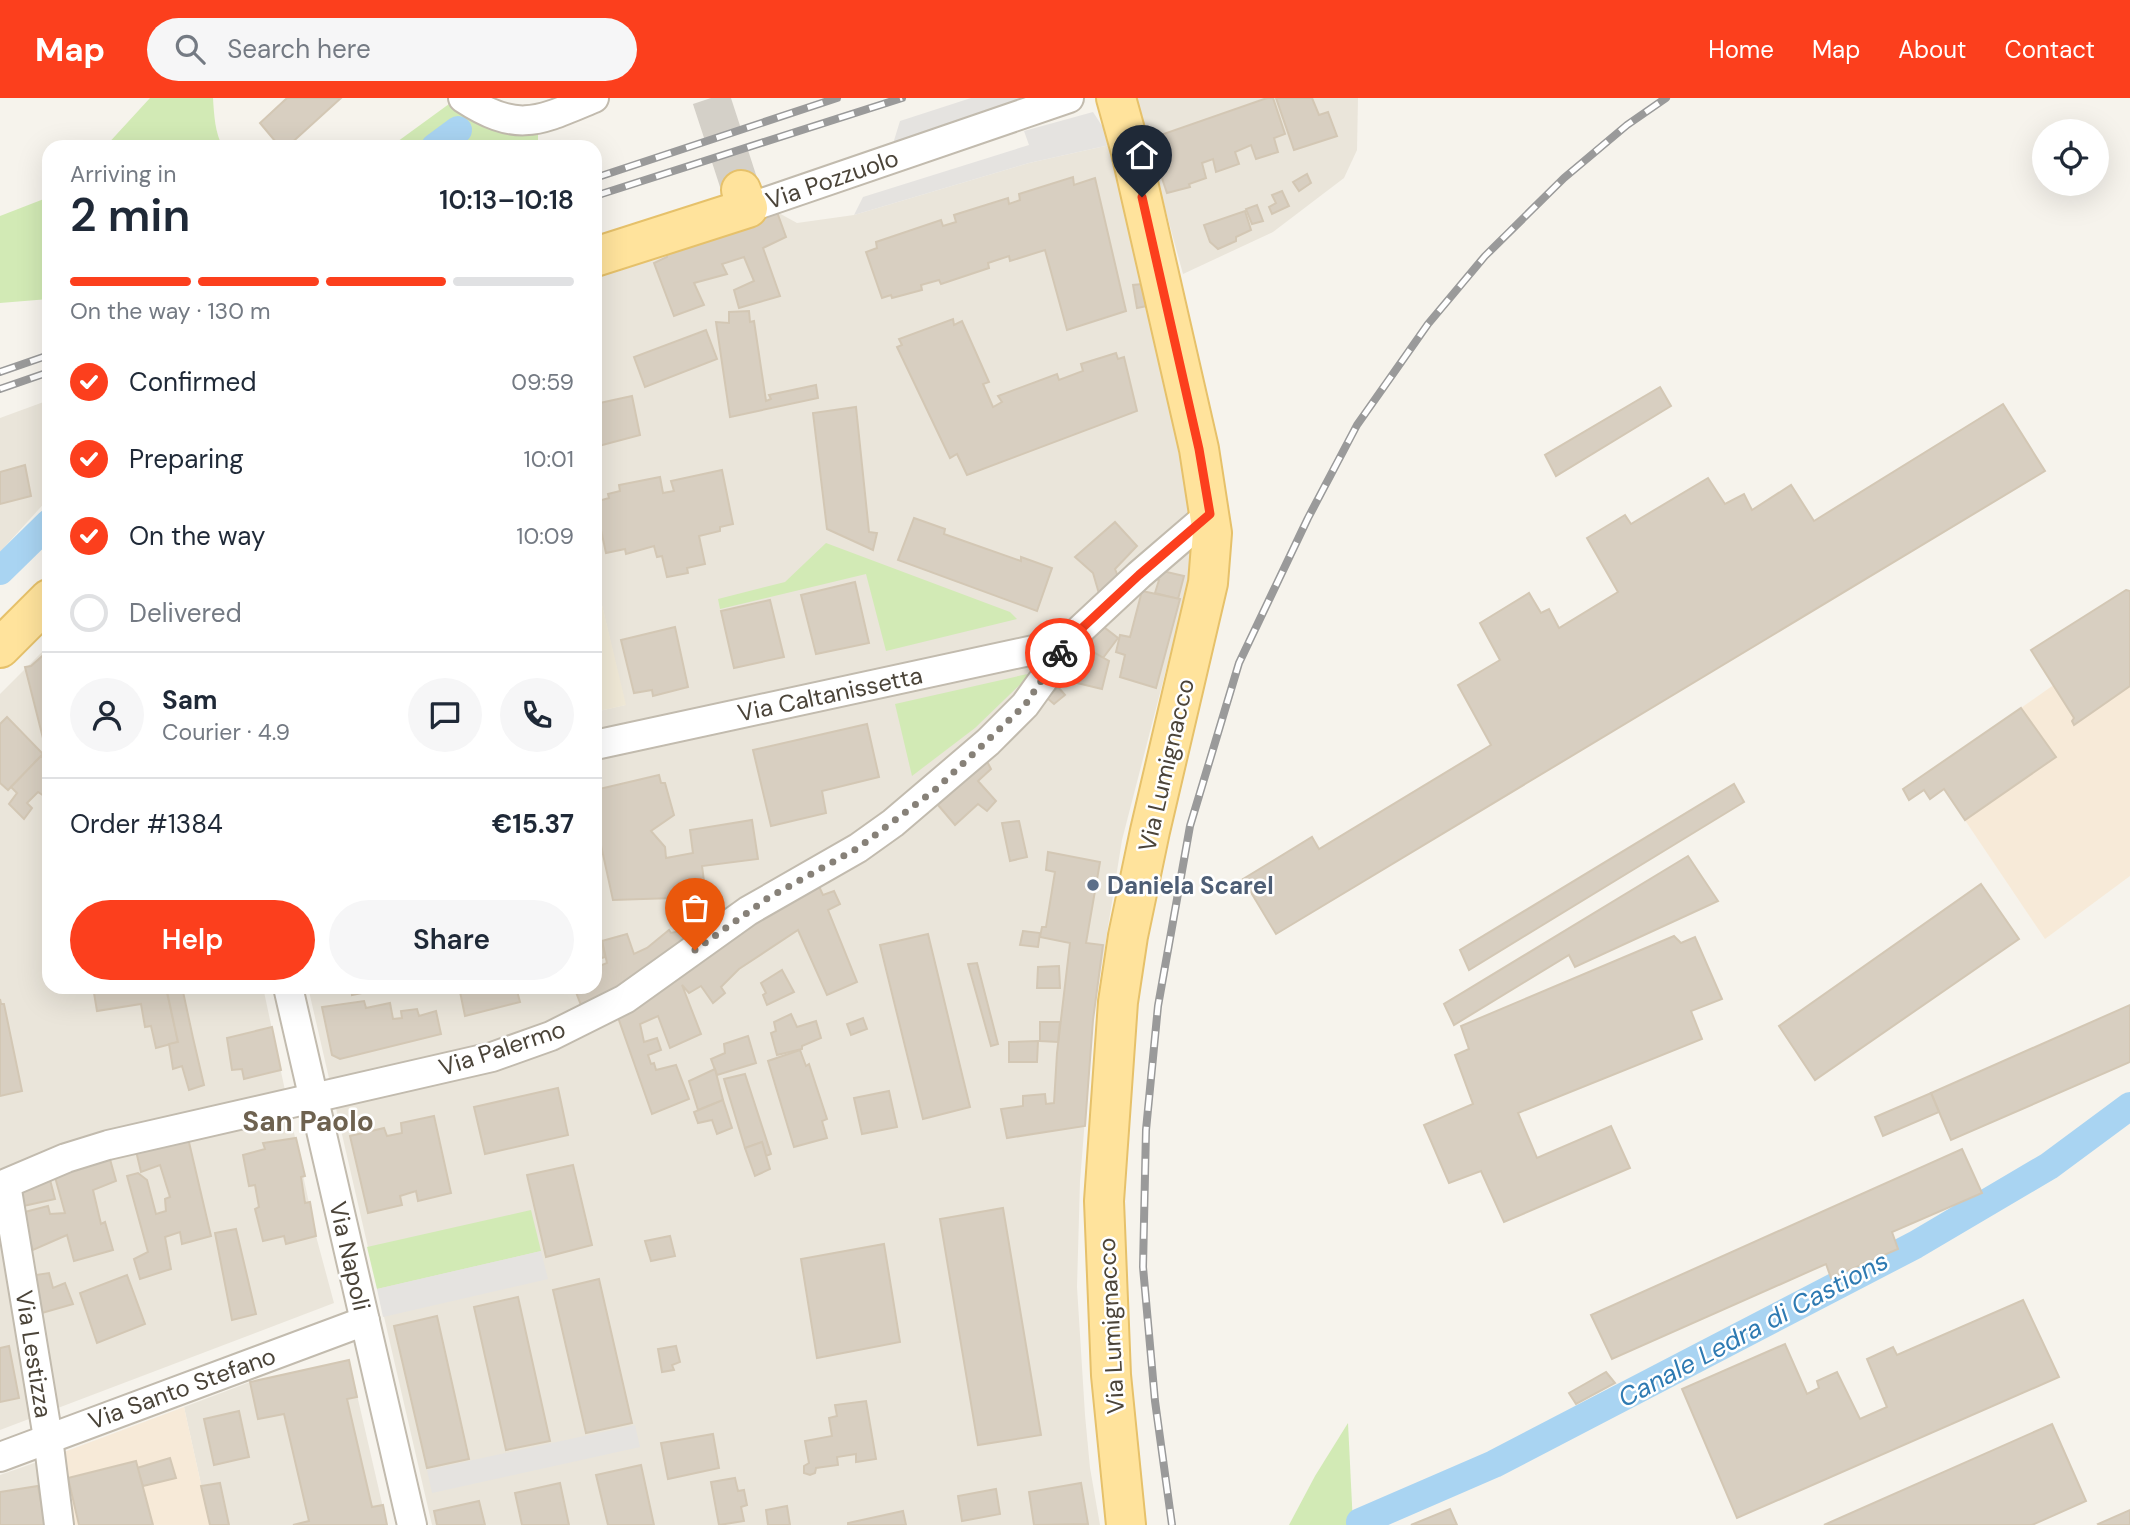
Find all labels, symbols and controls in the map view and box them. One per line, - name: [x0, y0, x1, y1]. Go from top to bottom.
- search box: [147, 18, 637, 81]
- text: Map: [35, 28, 105, 71]
- icon: search: [171, 30, 209, 68]
- text: Search here: [227, 32, 371, 66]
- text: Home: [1708, 34, 1774, 65]
- text: Map: [1812, 34, 1860, 65]
- text: About: [1898, 34, 1967, 65]
- text: Contact: [2005, 34, 2095, 65]
- map controls: [2032, 119, 2109, 196]
- button: locate: [2032, 119, 2109, 196]
- pin: [1112, 125, 1172, 197]
- icon: home: [1123, 136, 1161, 174]
- street label: Via Pozzuolo: [762, 142, 902, 216]
- text: Arriving in: [70, 159, 176, 189]
- text: 10:13–10:18: [439, 183, 574, 217]
- text: 2 min: [70, 185, 190, 245]
- text: On the way · 130 m: [70, 296, 271, 326]
- icon: check: [70, 363, 108, 401]
- text: Confirmed: [129, 365, 256, 399]
- text: 09:59: [511, 367, 574, 397]
- icon: check: [70, 440, 108, 478]
- text: Preparing: [129, 442, 244, 476]
- text: 10:01: [524, 444, 574, 474]
- icon: check: [70, 517, 108, 555]
- text: On the way: [129, 519, 265, 553]
- text: 10:09: [516, 521, 574, 551]
- text: Delivered: [129, 596, 242, 630]
- courier: [1025, 618, 1095, 688]
- icon: bike: [1041, 634, 1079, 672]
- street label: Via Caltanissetta: [735, 659, 925, 729]
- street label: Via Lumignacco: [1131, 675, 1201, 855]
- button: person: [70, 678, 144, 752]
- button: chat: [408, 678, 482, 752]
- button: phone: [500, 678, 574, 752]
- text: Sam: [162, 683, 217, 717]
- text: Courier · 4.9: [162, 717, 290, 747]
- text: Order #1384: [70, 807, 223, 841]
- text: €15.37: [492, 807, 574, 841]
- place label: Daniela Scarel: [1107, 870, 1274, 901]
- marker: Daniela Scarel: [1085, 877, 1101, 893]
- pin: [665, 878, 725, 950]
- icon: bag: [676, 889, 714, 927]
- button: Help: [70, 900, 315, 980]
- button: Share: [329, 900, 574, 980]
- street label: Via Palermo: [435, 1013, 569, 1083]
- district label: San Paolo: [242, 1103, 374, 1140]
- street label: Via Napoli: [322, 1198, 378, 1314]
- street label: Via Lumignacco: [1091, 1237, 1131, 1415]
- water label: Canale Ledra di Castions: [1612, 1243, 1894, 1415]
- street label: Via Lestizza: [9, 1288, 59, 1420]
- street label: Via Santo Stefano: [84, 1340, 280, 1436]

